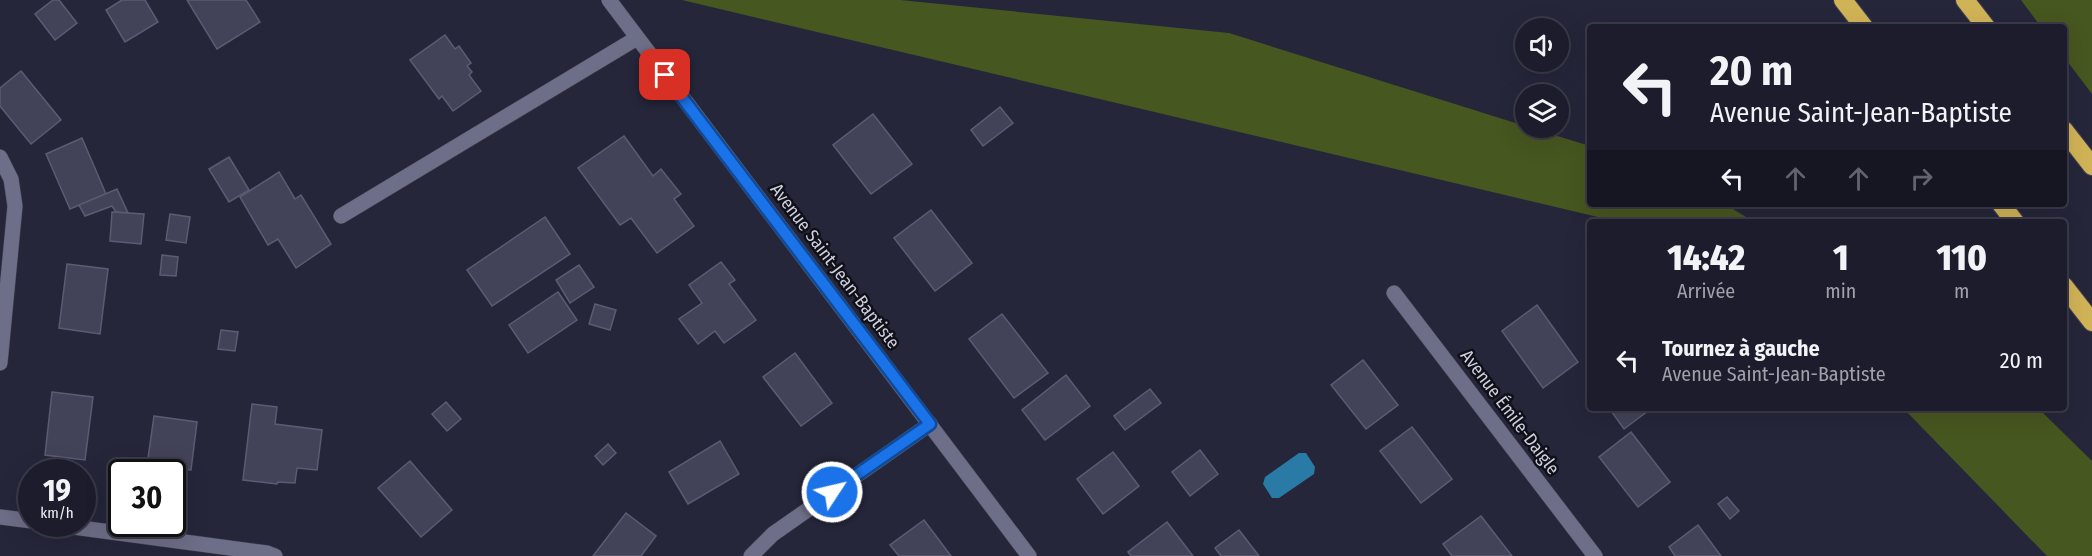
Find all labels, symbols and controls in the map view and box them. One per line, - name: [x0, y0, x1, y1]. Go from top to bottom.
- map controls: [1515, 18, 1569, 138]
- button: sound: [1515, 18, 1569, 72]
- text: 20 m: [1710, 46, 1793, 96]
- icon: left: [1611, 48, 1689, 126]
- pin: [639, 49, 690, 100]
- icon: arrive: [648, 58, 681, 91]
- button: layers: [1515, 84, 1569, 138]
- text: Avenue Saint-Jean-Baptiste: [1710, 97, 2012, 129]
- icon: left: [1716, 162, 1749, 195]
- icon: ahead: [1779, 162, 1812, 195]
- icon: ahead: [1842, 162, 1875, 195]
- icon: right: [1905, 162, 1938, 195]
- street label: Avenue Saint-Jean-Baptiste: [766, 179, 904, 353]
- text: 14:42: [1667, 236, 1745, 280]
- text: 1: [1833, 236, 1849, 280]
- text: 110: [1936, 236, 1987, 280]
- text: Arrivée: [1677, 279, 1735, 303]
- text: min: [1825, 279, 1856, 303]
- text: m: [1954, 279, 1969, 303]
- text: Tournez à gauche: [1662, 335, 1820, 362]
- icon: left: [1611, 344, 1644, 377]
- street label: Avenue Émile-Daigle: [1456, 345, 1565, 479]
- text: 20 m: [2000, 347, 2043, 374]
- text: Avenue Saint-Jean-Baptiste: [1662, 362, 1886, 386]
- speed limit sign: 30: [108, 459, 186, 537]
- position arrow: [800, 460, 864, 524]
- text: 19: [43, 473, 71, 509]
- text: km/h: [40, 504, 74, 522]

